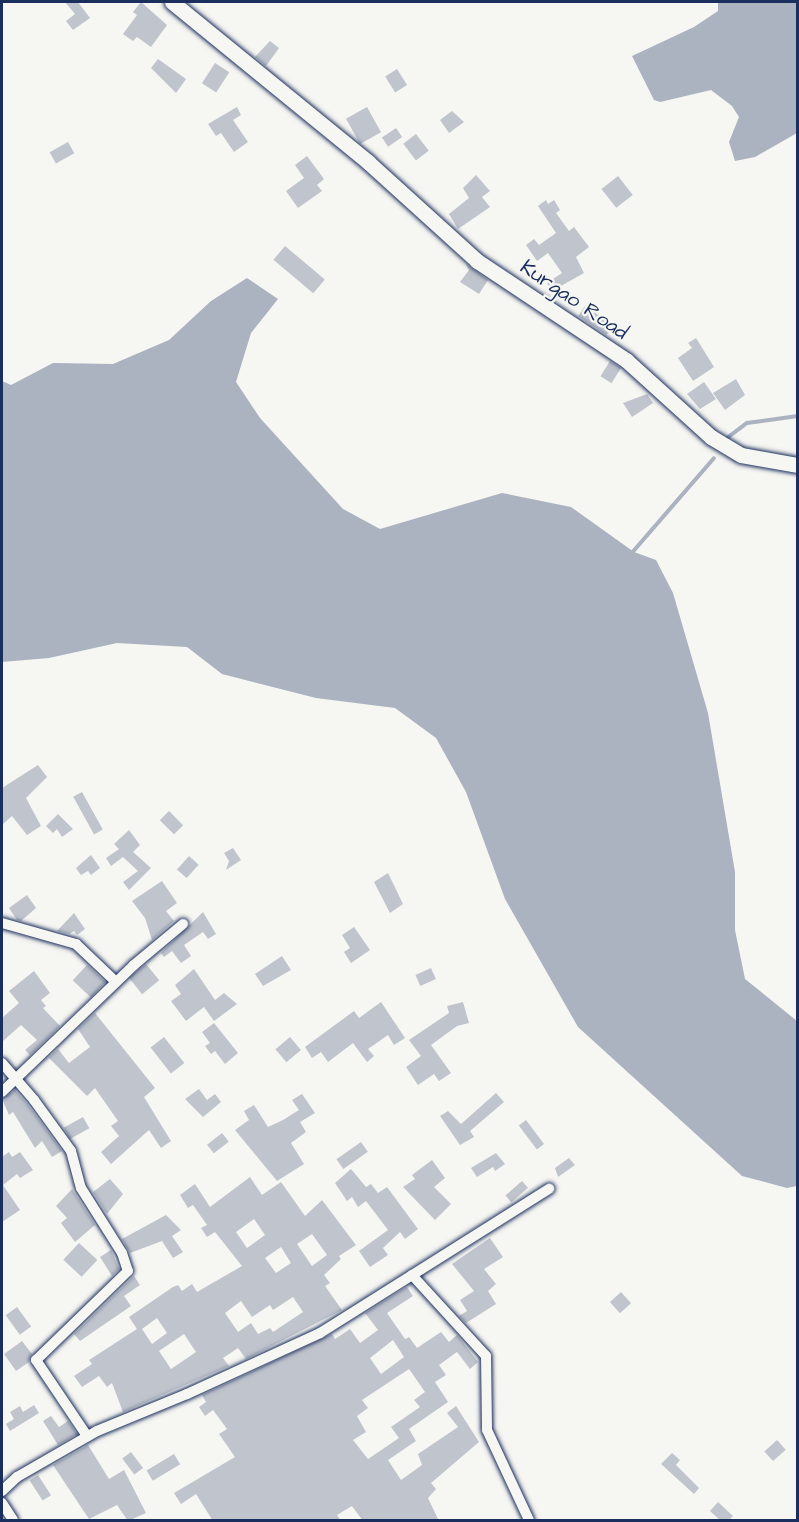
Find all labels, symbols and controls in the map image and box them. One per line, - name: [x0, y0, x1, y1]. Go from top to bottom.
- street label: Kurgao Road: [515, 255, 633, 345]

